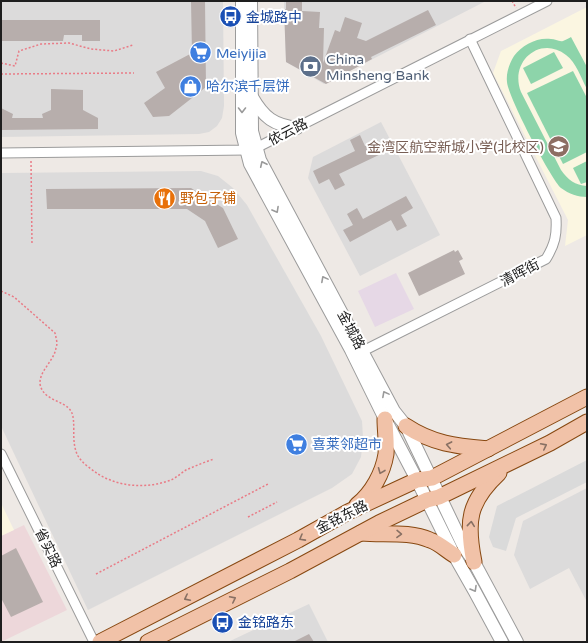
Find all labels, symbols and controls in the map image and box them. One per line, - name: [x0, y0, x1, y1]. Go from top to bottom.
- bus stop icon: 金城路中: [217, 4, 243, 30]
- place label: 金城路中: [246, 9, 302, 26]
- supermarket icon: Meiyijia: [188, 40, 214, 66]
- place label: Meiyijia: [216, 45, 267, 62]
- place label: China Minsheng Bank: [326, 51, 430, 84]
- bank icon: China Minsheng Bank: [297, 54, 323, 80]
- shop icon: 哈尔滨千层饼: [178, 73, 204, 99]
- place label: 哈尔滨千层饼: [206, 78, 290, 95]
- one-way arrow: [238, 107, 246, 113]
- street label: 依云路: [265, 115, 311, 149]
- school or university icon: 金湾区航空新城小学(北校区): [546, 134, 572, 160]
- place label: 金湾区航空新城小学(北校区): [367, 139, 544, 156]
- one-way arrow: [260, 161, 268, 169]
- restaurant icon: 野包子铺: [152, 185, 178, 211]
- place label: 野包子铺: [180, 190, 236, 207]
- one-way arrow: [271, 206, 278, 213]
- street label: 清晖街: [497, 256, 543, 290]
- one-way arrow: [321, 276, 328, 283]
- street label: 金城路: [334, 307, 368, 353]
- one-way arrow: [382, 390, 390, 398]
- supermarket icon: 喜莱邻超市: [284, 431, 310, 457]
- place label: 喜莱邻超市: [312, 436, 382, 453]
- one-way arrow: [446, 441, 452, 449]
- one-way arrow: [540, 443, 548, 451]
- one-way arrow: [378, 466, 386, 474]
- street label: 金铭东路: [313, 497, 371, 537]
- one-way arrow: [466, 521, 475, 527]
- street label: 省实路: [31, 525, 65, 571]
- one-way arrow: [396, 530, 402, 538]
- one-way arrow: [299, 534, 306, 541]
- one-way arrow: [469, 585, 476, 592]
- one-way arrow: [183, 593, 191, 600]
- one-way arrow: [229, 597, 236, 604]
- bus stop icon: 金铭路东: [209, 609, 235, 635]
- place label: 金铭路东: [238, 614, 294, 631]

